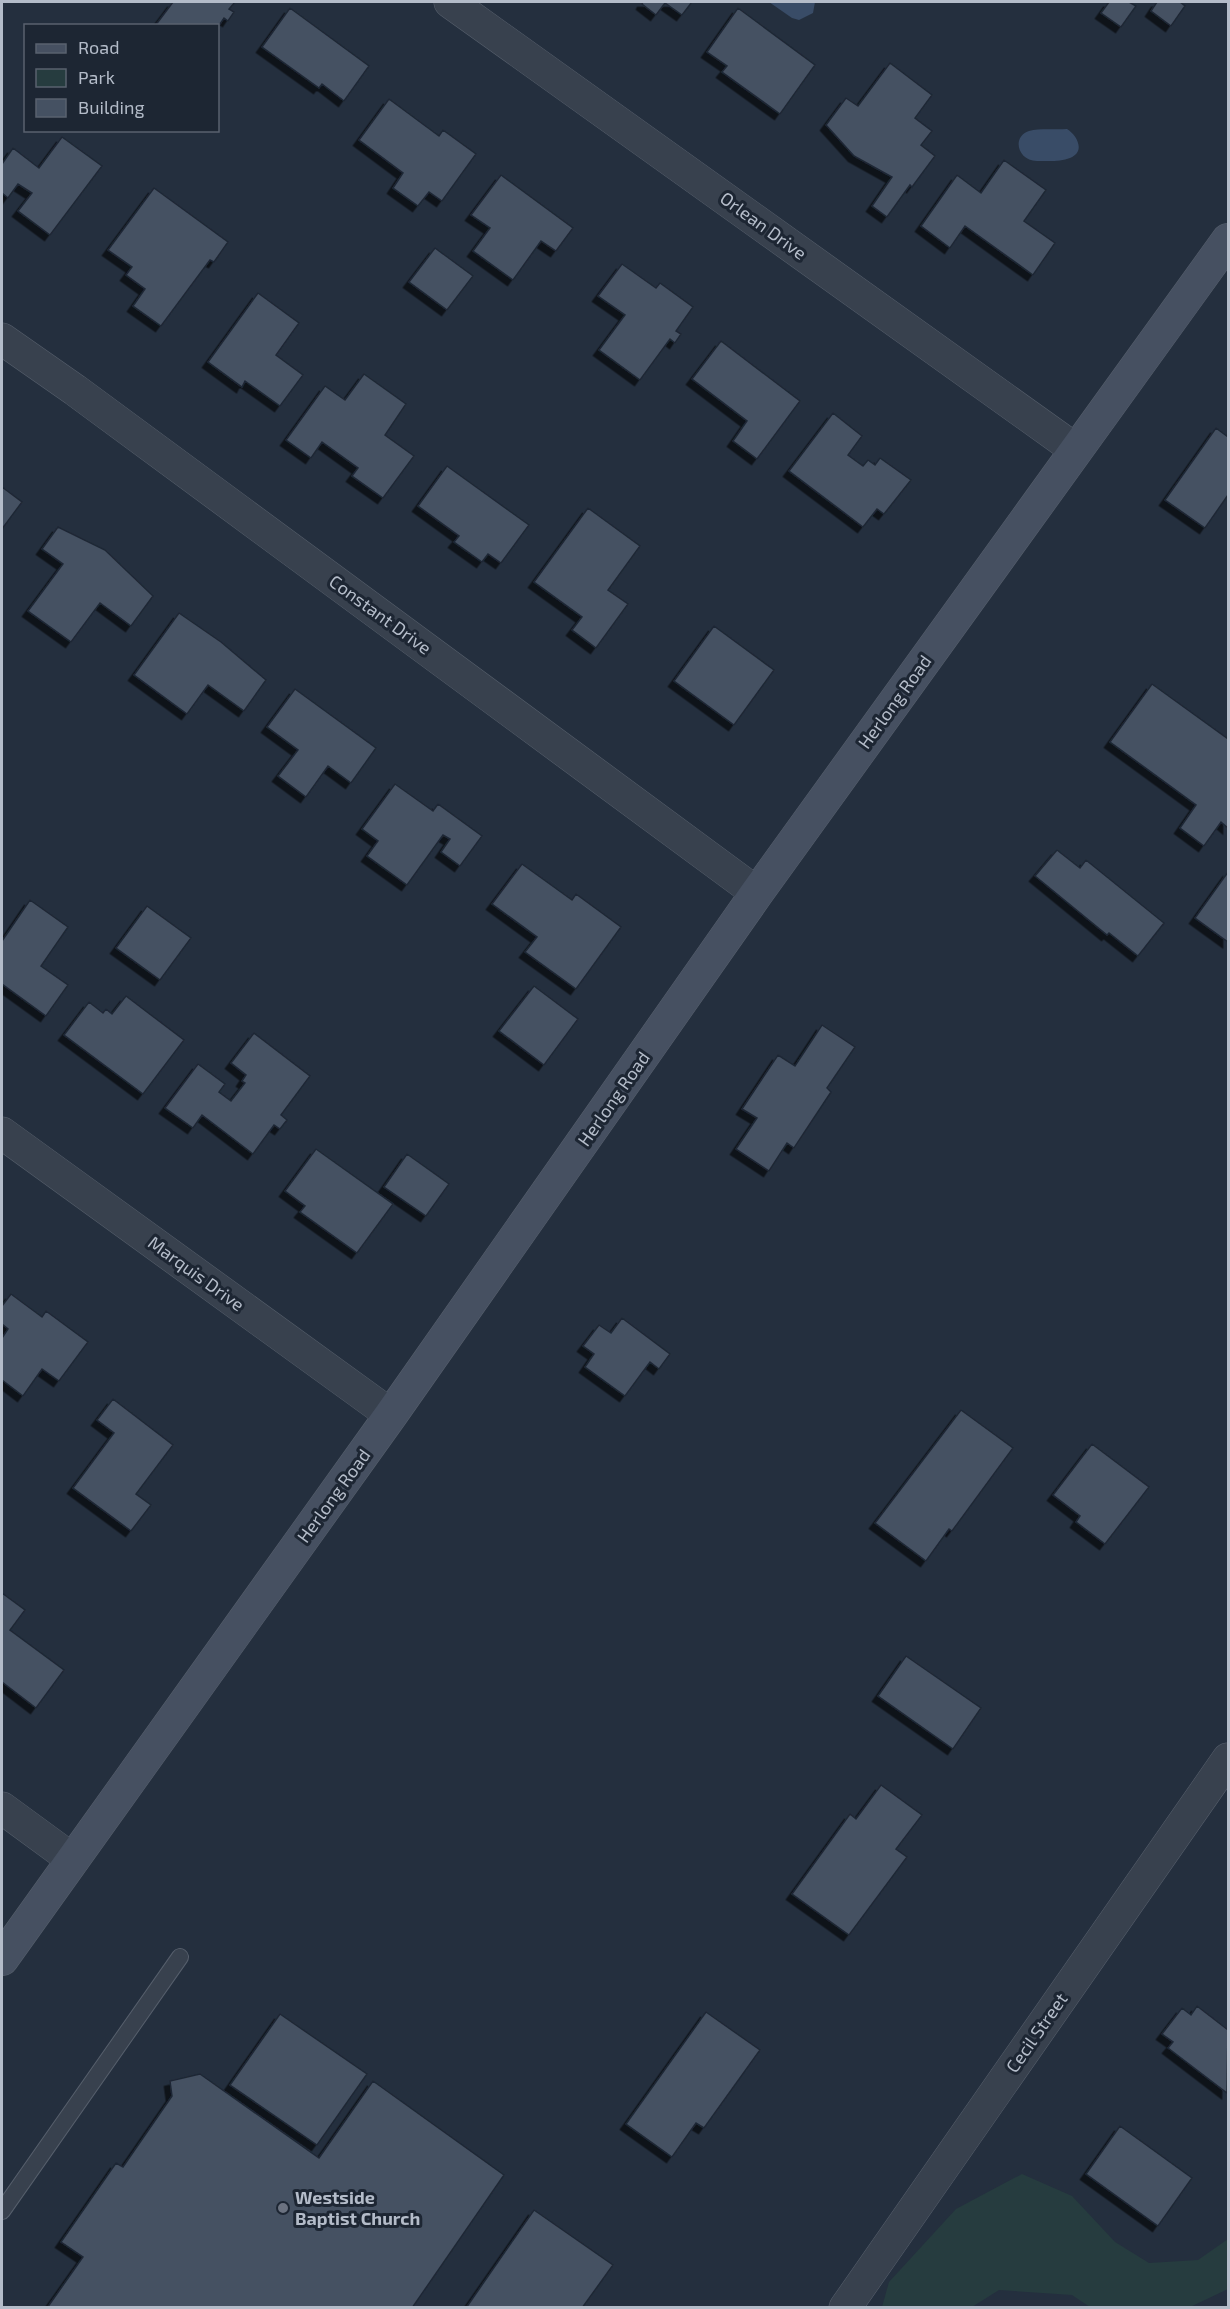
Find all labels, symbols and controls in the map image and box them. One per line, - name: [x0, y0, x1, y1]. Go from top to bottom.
- legend: [24, 24, 219, 132]
- text: Road: [78, 36, 119, 58]
- text: Park: [78, 66, 115, 88]
- text: Building: [78, 96, 145, 118]
- street label: Orlean Drive: [716, 187, 811, 264]
- street label: Constant Drive: [325, 570, 436, 659]
- street label: Herlong Road: [853, 650, 936, 753]
- street label: Herlong Road: [572, 1047, 654, 1150]
- street label: Marquis Drive: [144, 1231, 249, 1315]
- street label: Herlong Road: [292, 1444, 375, 1547]
- street label: Cecil Street: [1001, 1988, 1072, 2076]
- place label: Westside Baptist Church: [295, 2186, 420, 2229]
- marker: Westside Baptist Church: [276, 2201, 290, 2215]

